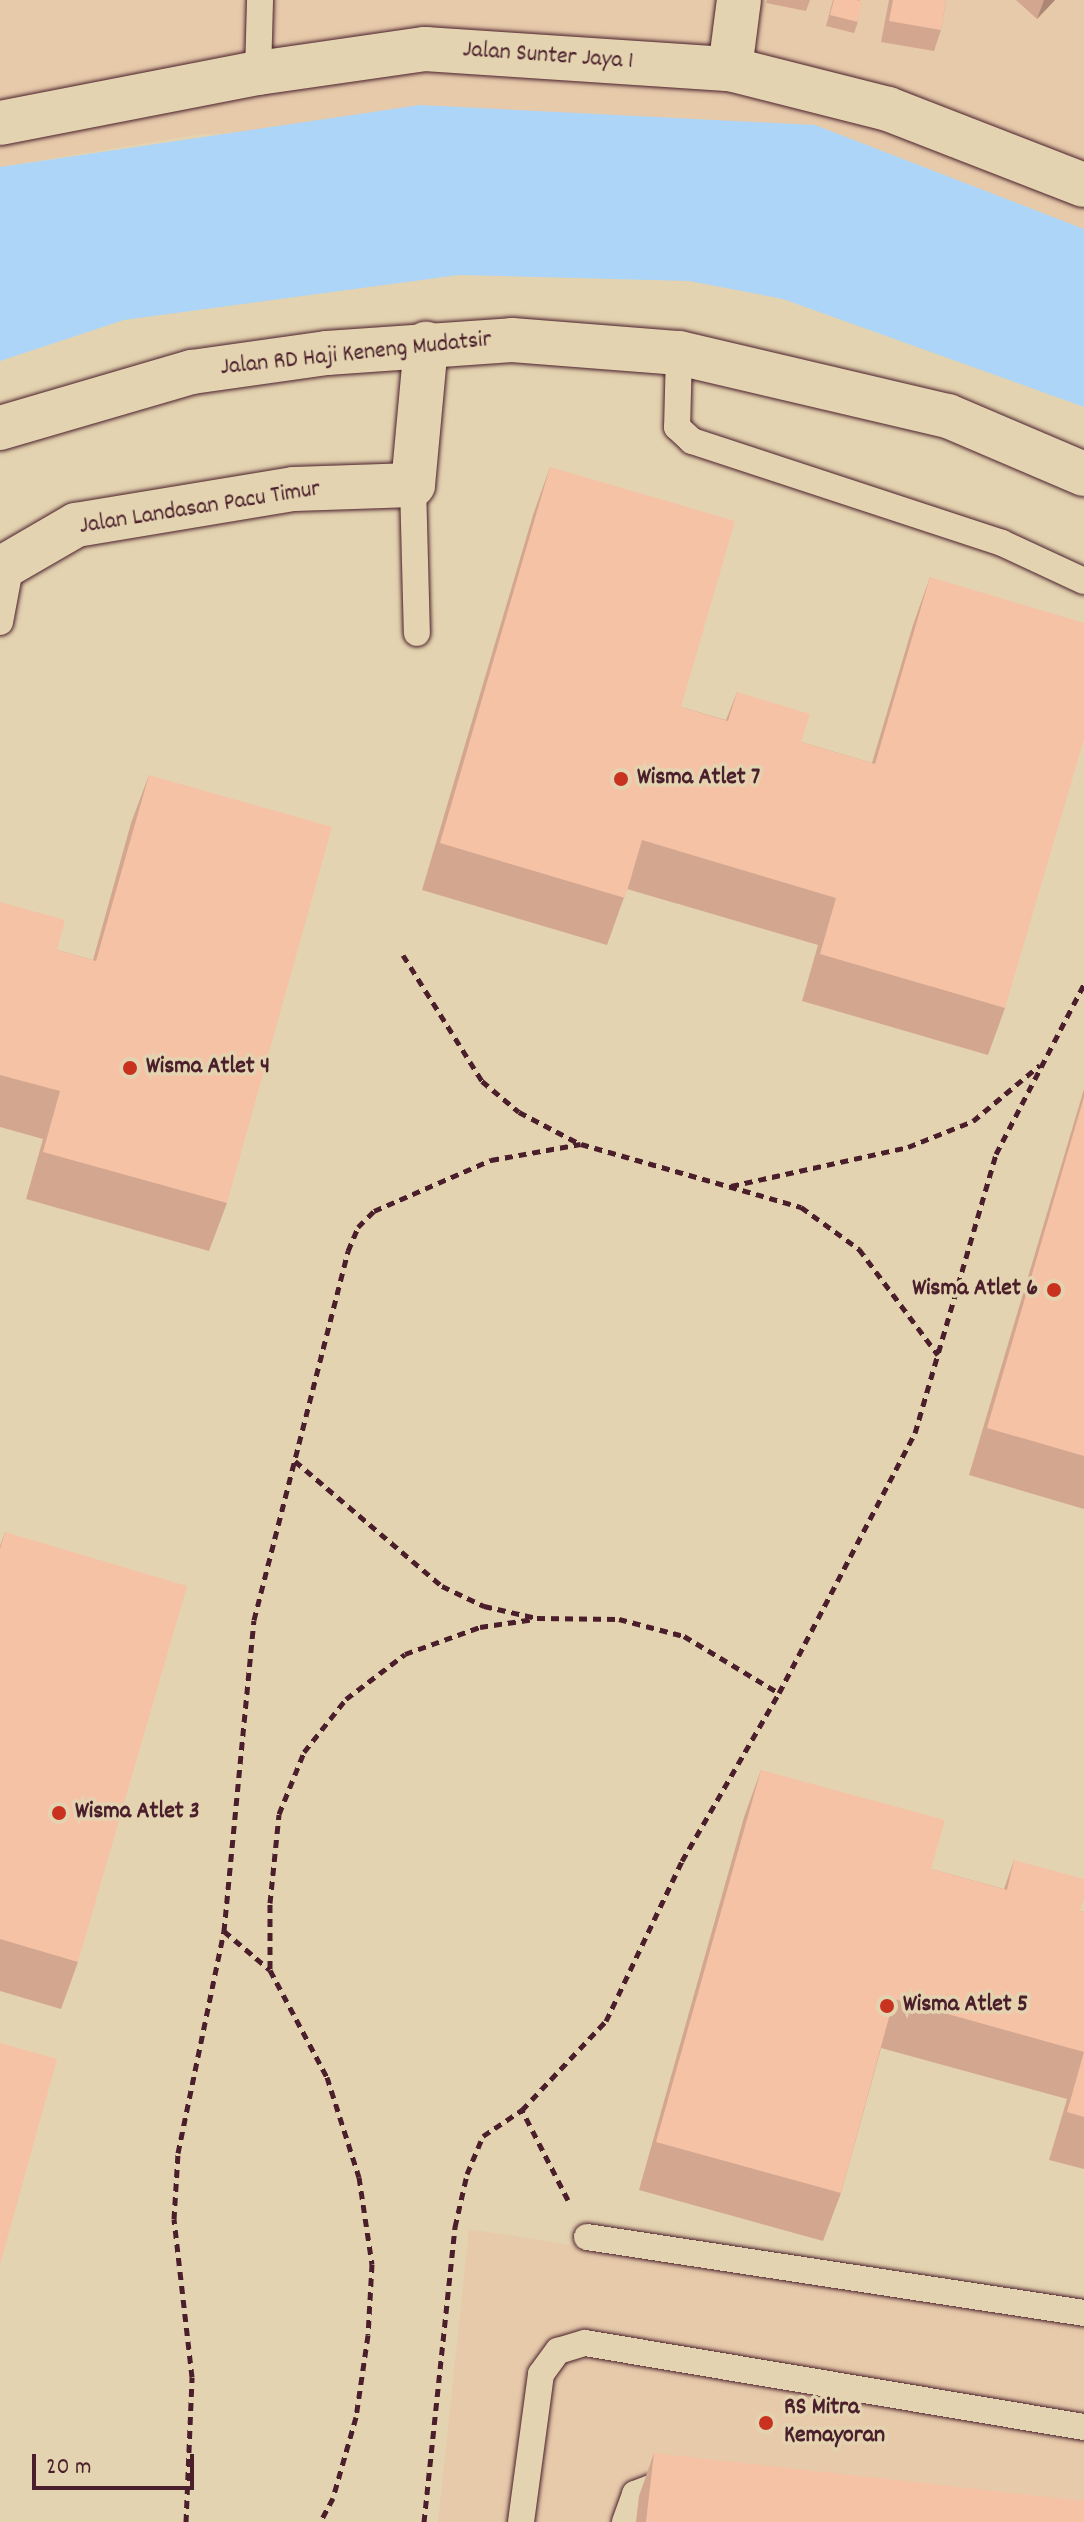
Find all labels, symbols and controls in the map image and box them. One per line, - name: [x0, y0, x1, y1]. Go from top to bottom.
- street label: Jalan Sunter Jaya 1: [462, 37, 634, 77]
- street label: Jalan RD Haji Keneng Mudatsir: [219, 326, 493, 384]
- street label: Jalan Landasan Pacu Timur: [77, 476, 323, 542]
- place label: Wisma Atlet 7: [637, 765, 760, 793]
- marker: Wisma Atlet 7: [612, 770, 630, 788]
- place label: Wisma Atlet 4: [146, 1054, 270, 1082]
- marker: Wisma Atlet 4: [121, 1059, 139, 1077]
- place label: Wisma Atlet 6: [912, 1276, 1038, 1304]
- marker: Wisma Atlet 6: [1045, 1281, 1063, 1299]
- place label: Wisma Atlet 3: [75, 1799, 200, 1827]
- marker: Wisma Atlet 3: [50, 1804, 68, 1822]
- place label: Wisma Atlet 5: [903, 1992, 1028, 2020]
- marker: Wisma Atlet 5: [878, 1997, 896, 2015]
- place label: RS Mitra Kemayoran: [784, 2395, 885, 2451]
- marker: RS Mitra Kemayoran: [755, 2412, 777, 2434]
- scale bar: [36, 2438, 198, 2488]
- text: 20 m: [46, 2451, 92, 2485]

